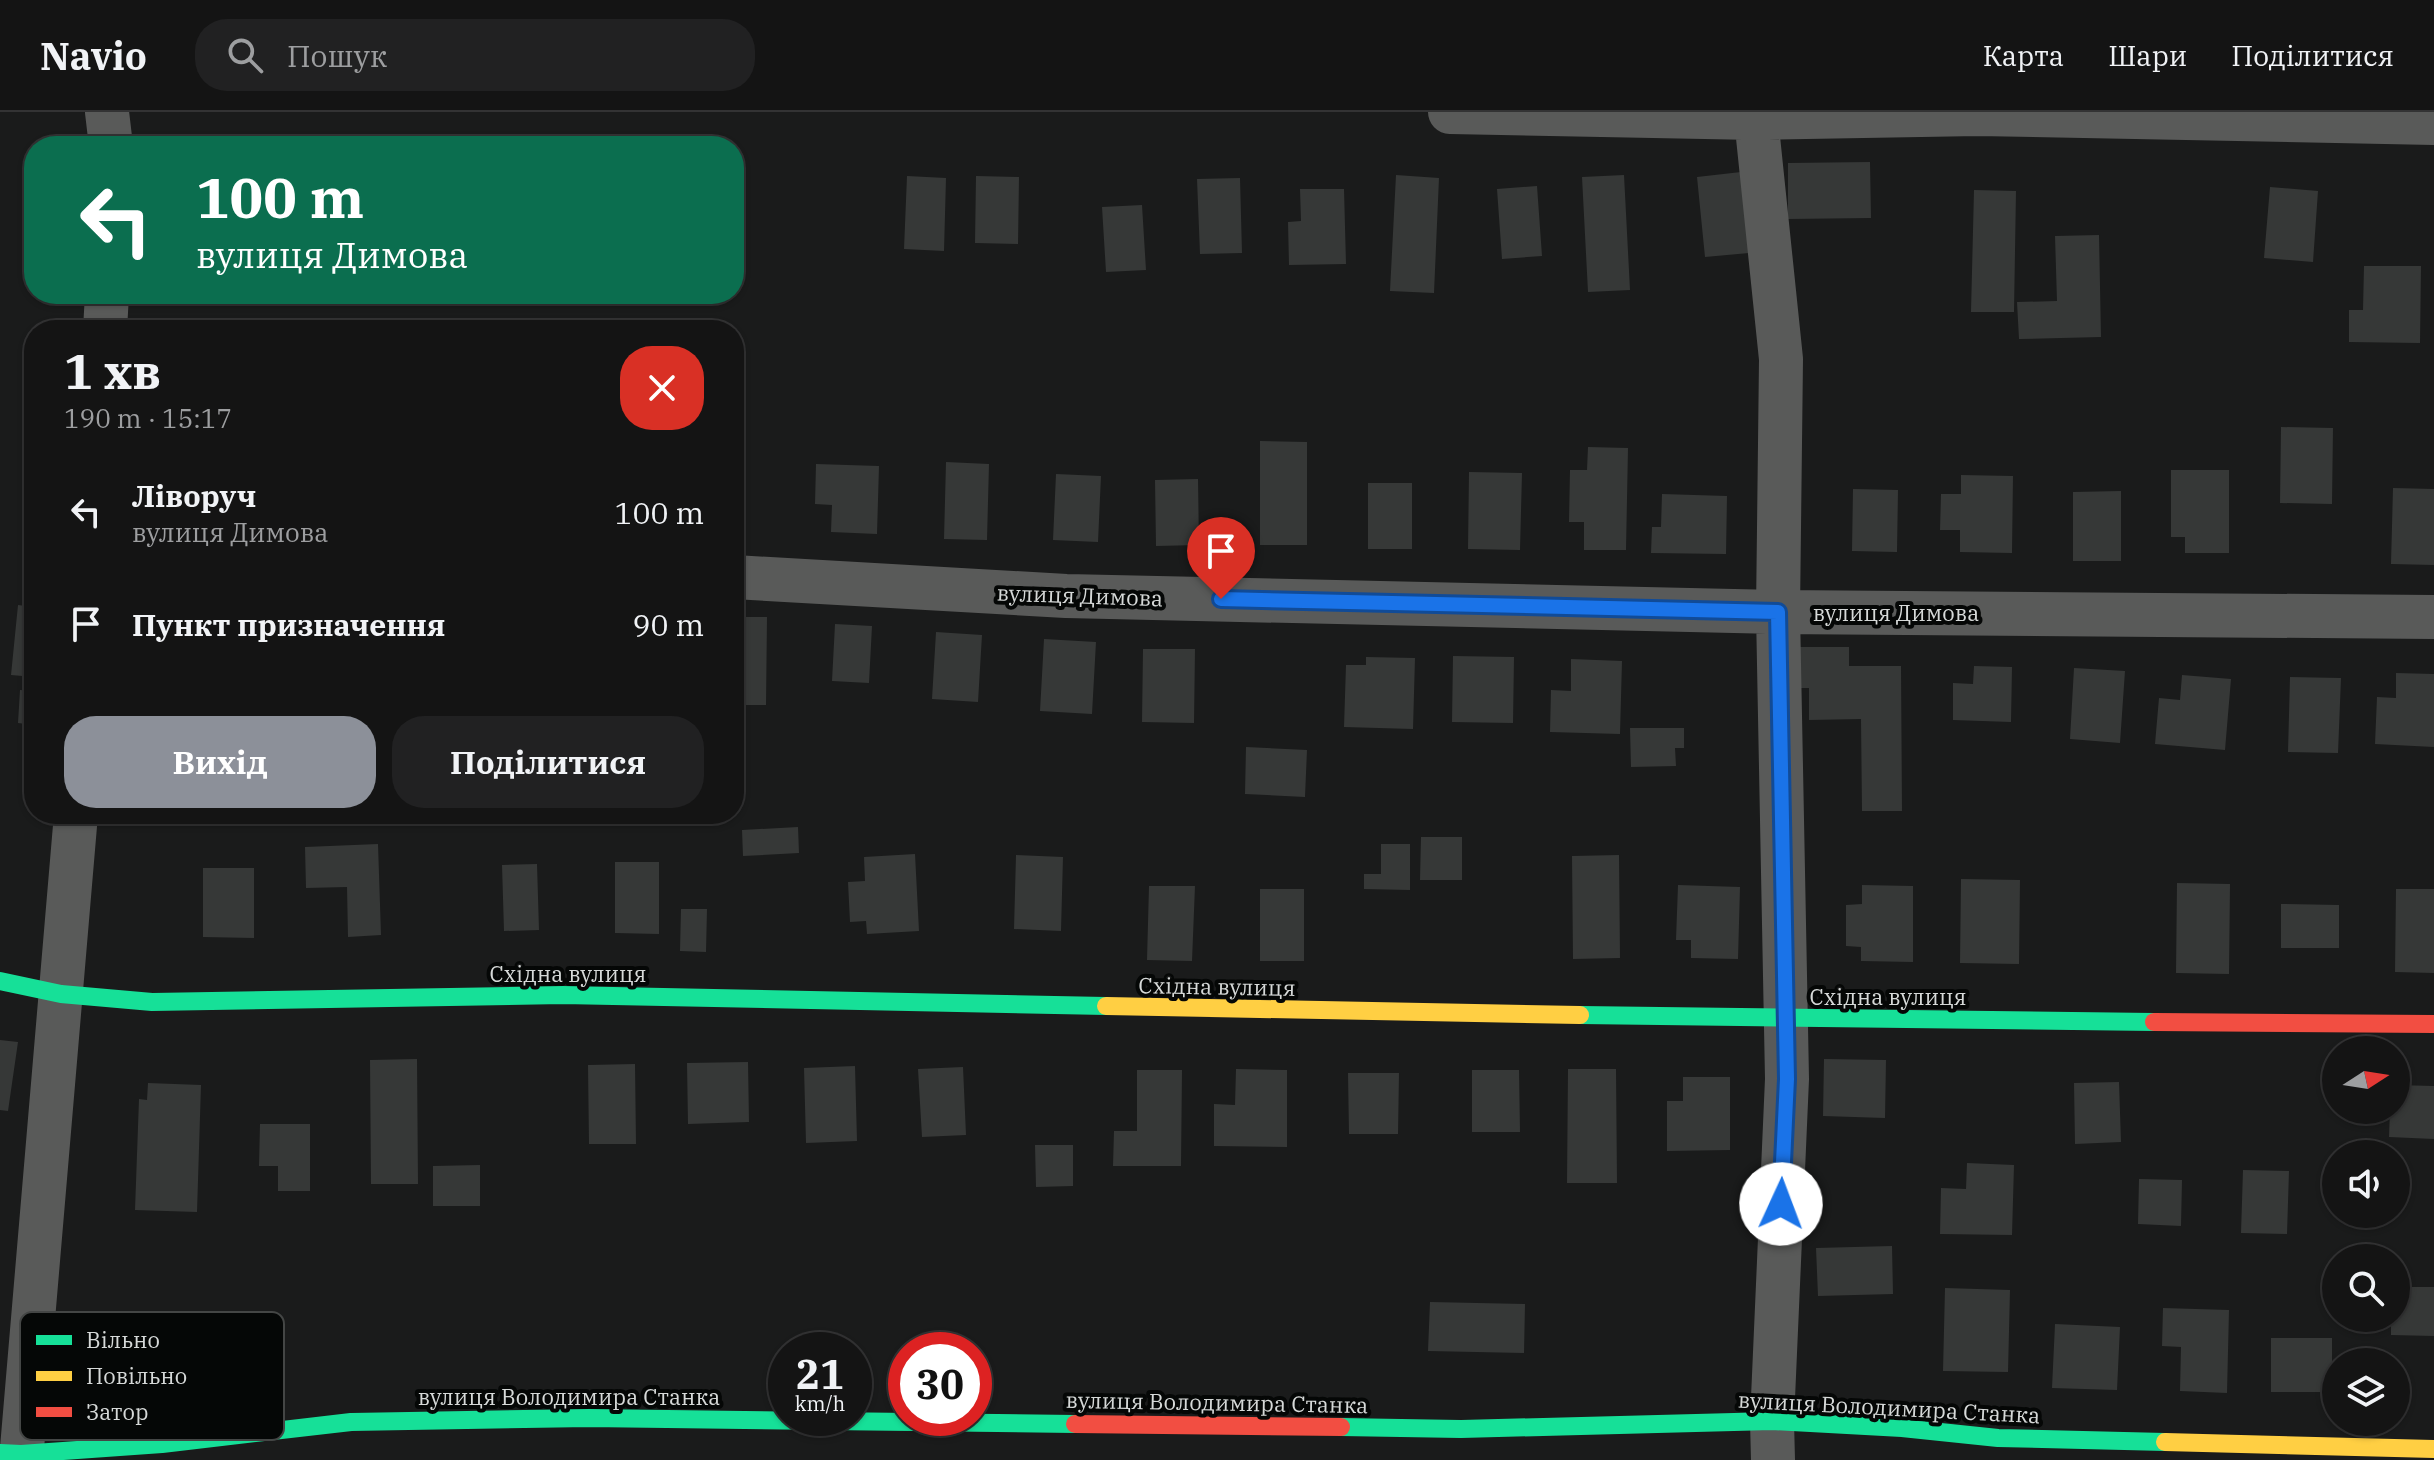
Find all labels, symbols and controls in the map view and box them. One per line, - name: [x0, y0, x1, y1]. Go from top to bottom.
- search box: [195, 19, 755, 91]
- text: Navio: [40, 31, 147, 80]
- icon: search: [223, 33, 267, 77]
- text: Пошук: [287, 36, 387, 75]
- text: Карта: [1983, 37, 2064, 74]
- text: Шари: [2108, 37, 2187, 74]
- text: Поділитися: [2231, 37, 2394, 74]
- text: 100 m: [196, 161, 364, 233]
- icon: left: [64, 168, 168, 272]
- text: вулиця Димова: [196, 231, 468, 278]
- text: 1 хв: [64, 340, 161, 402]
- button: close: [620, 346, 704, 430]
- text: 190 m · 15:17: [64, 401, 232, 435]
- text: Ліворуч: [132, 476, 256, 515]
- icon: left: [64, 490, 108, 534]
- text: 100 m: [614, 493, 704, 532]
- text: вулиця Димова: [132, 515, 329, 549]
- pin: [1187, 517, 1255, 599]
- icon: arrive: [1199, 529, 1243, 573]
- street label: вулиця Димова: [996, 578, 1164, 612]
- street label: вулиця Димова: [1813, 598, 1979, 627]
- icon: arrive: [64, 602, 108, 646]
- text: Пункт призначення: [132, 605, 445, 644]
- text: 90 m: [632, 605, 704, 644]
- button: Вихід: [64, 716, 376, 808]
- button: Поділитися: [392, 716, 704, 808]
- street label: Східна вулиця: [490, 959, 647, 988]
- street label: Східна вулиця: [1138, 970, 1296, 1002]
- street label: Східна вулиця: [1810, 982, 1967, 1011]
- north arrow: [2322, 1036, 2410, 1124]
- map controls: [2322, 1036, 2410, 1436]
- button: sound: [2322, 1140, 2410, 1228]
- position arrow: [1739, 1162, 1823, 1246]
- button: search: [2322, 1244, 2410, 1332]
- legend: [20, 1312, 284, 1440]
- text: Вільно: [86, 1325, 160, 1354]
- speed limit sign: 30: [888, 1332, 992, 1436]
- text: 21: [796, 1348, 844, 1400]
- button: layers: [2322, 1348, 2410, 1436]
- text: Повільно: [86, 1361, 187, 1390]
- street label: вулиця Володимира Станка: [418, 1382, 720, 1411]
- street label: вулиця Володимира Станка: [1065, 1385, 1369, 1419]
- street label: вулиця Володимира Станка: [1737, 1385, 2041, 1429]
- text: km/h: [795, 1390, 845, 1417]
- text: Затор: [86, 1397, 148, 1426]

